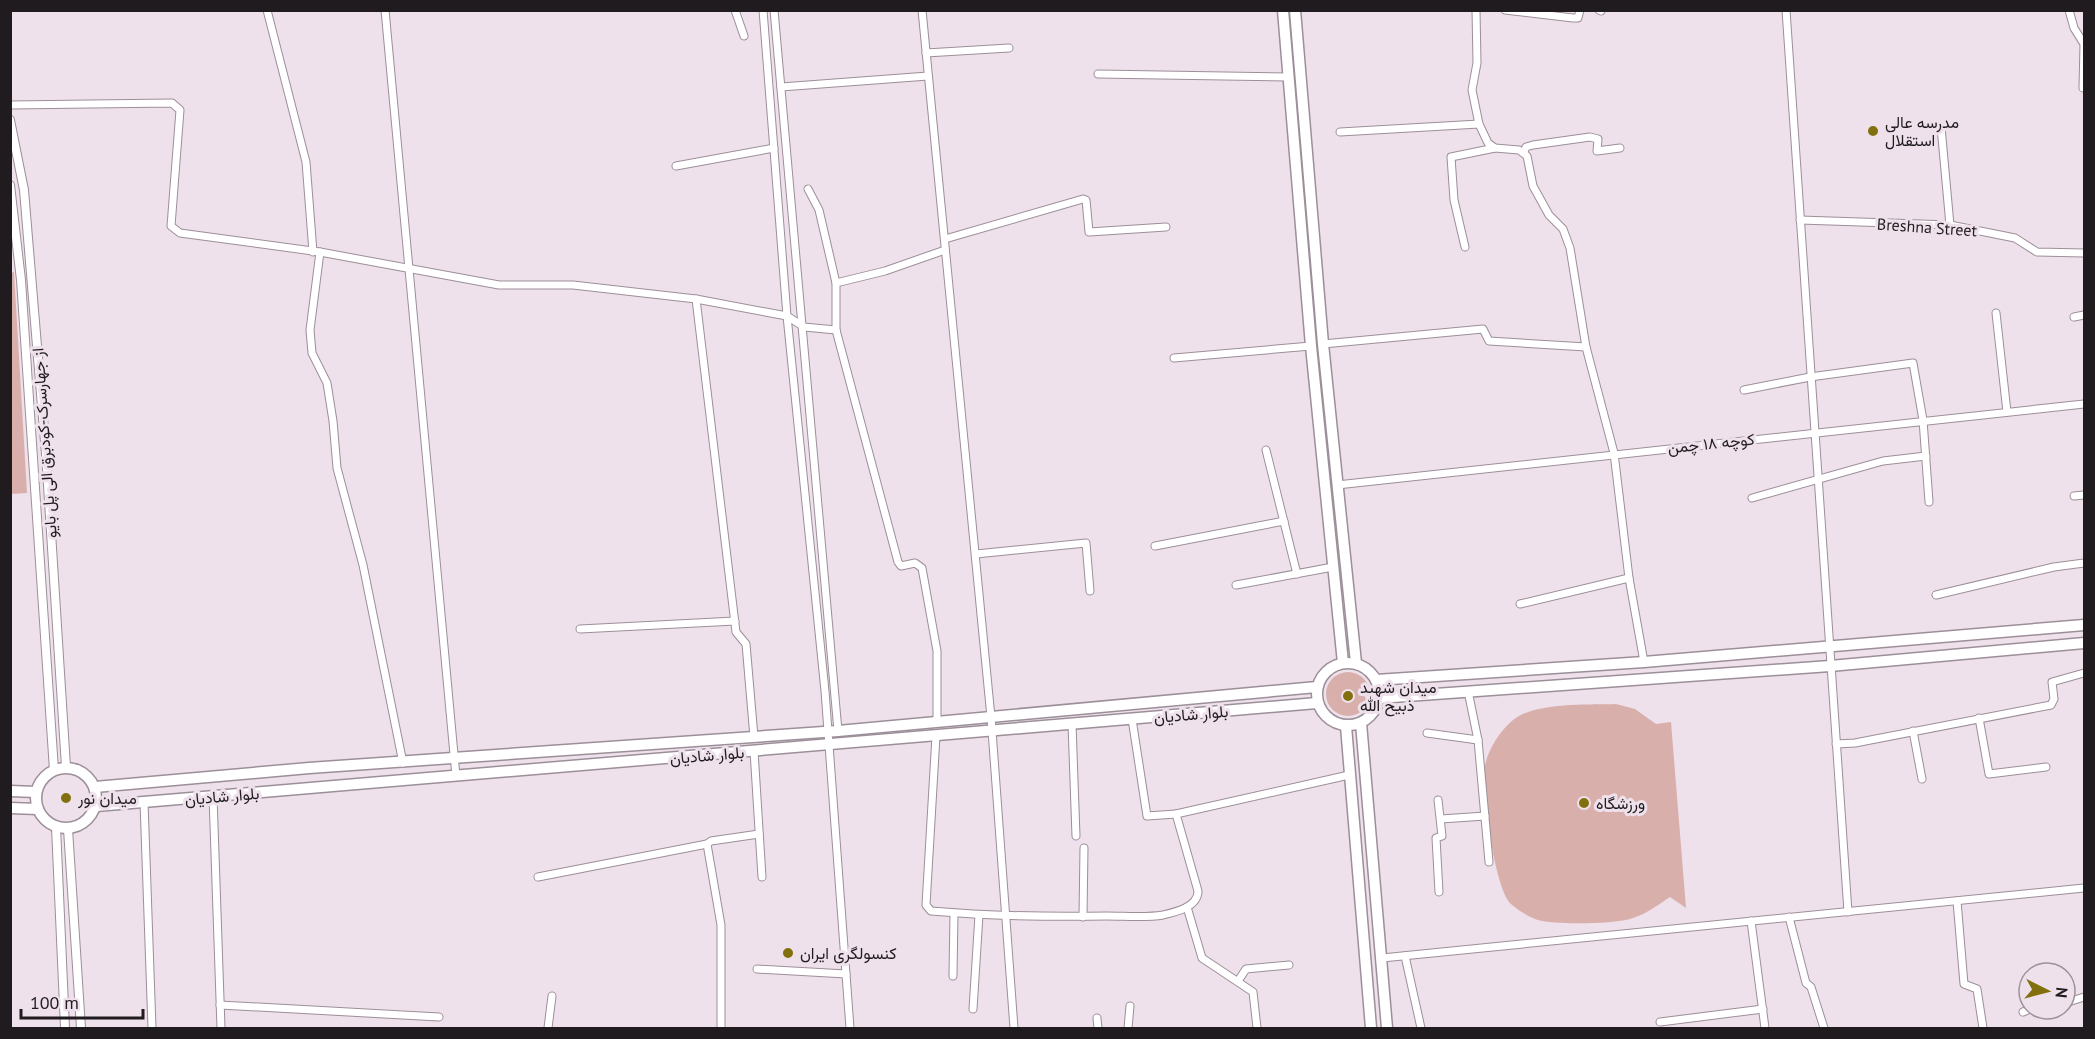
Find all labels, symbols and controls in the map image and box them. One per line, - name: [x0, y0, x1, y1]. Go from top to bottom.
- place label: مدرسه عالی استقلال: [1885, 112, 1959, 150]
- marker: مدرسه عالی استقلال: [1866, 124, 1880, 138]
- street label: Breshna Street: [1876, 214, 1978, 241]
- street label: از جهارسرک-کودبرق الی پل بایو: [27, 347, 63, 539]
- street label: كوچه ١٨ چمن: [1667, 428, 1756, 459]
- place label: میدان شهید ذبیح الله: [1360, 677, 1437, 717]
- marker: میدان شهید ذبیح الله: [1341, 689, 1355, 703]
- street label: بلوار شادیان: [1153, 701, 1229, 728]
- street label: بلوار شادیان: [669, 742, 745, 769]
- street label: بلوار شادیان: [184, 783, 260, 810]
- place label: میدان نور: [77, 788, 137, 809]
- marker: میدان نور: [59, 791, 73, 805]
- place label: ورزشگاه: [1596, 793, 1645, 814]
- marker: ورزشگاه: [1577, 796, 1591, 810]
- place label: کنسولگری ایران: [800, 943, 897, 964]
- marker: کنسولگری ایران: [781, 946, 795, 960]
- north arrow: [2017, 961, 2077, 1021]
- scale bar: [21, 982, 142, 1020]
- text: N: [2051, 986, 2072, 999]
- text: 100 m: [30, 991, 79, 1014]

